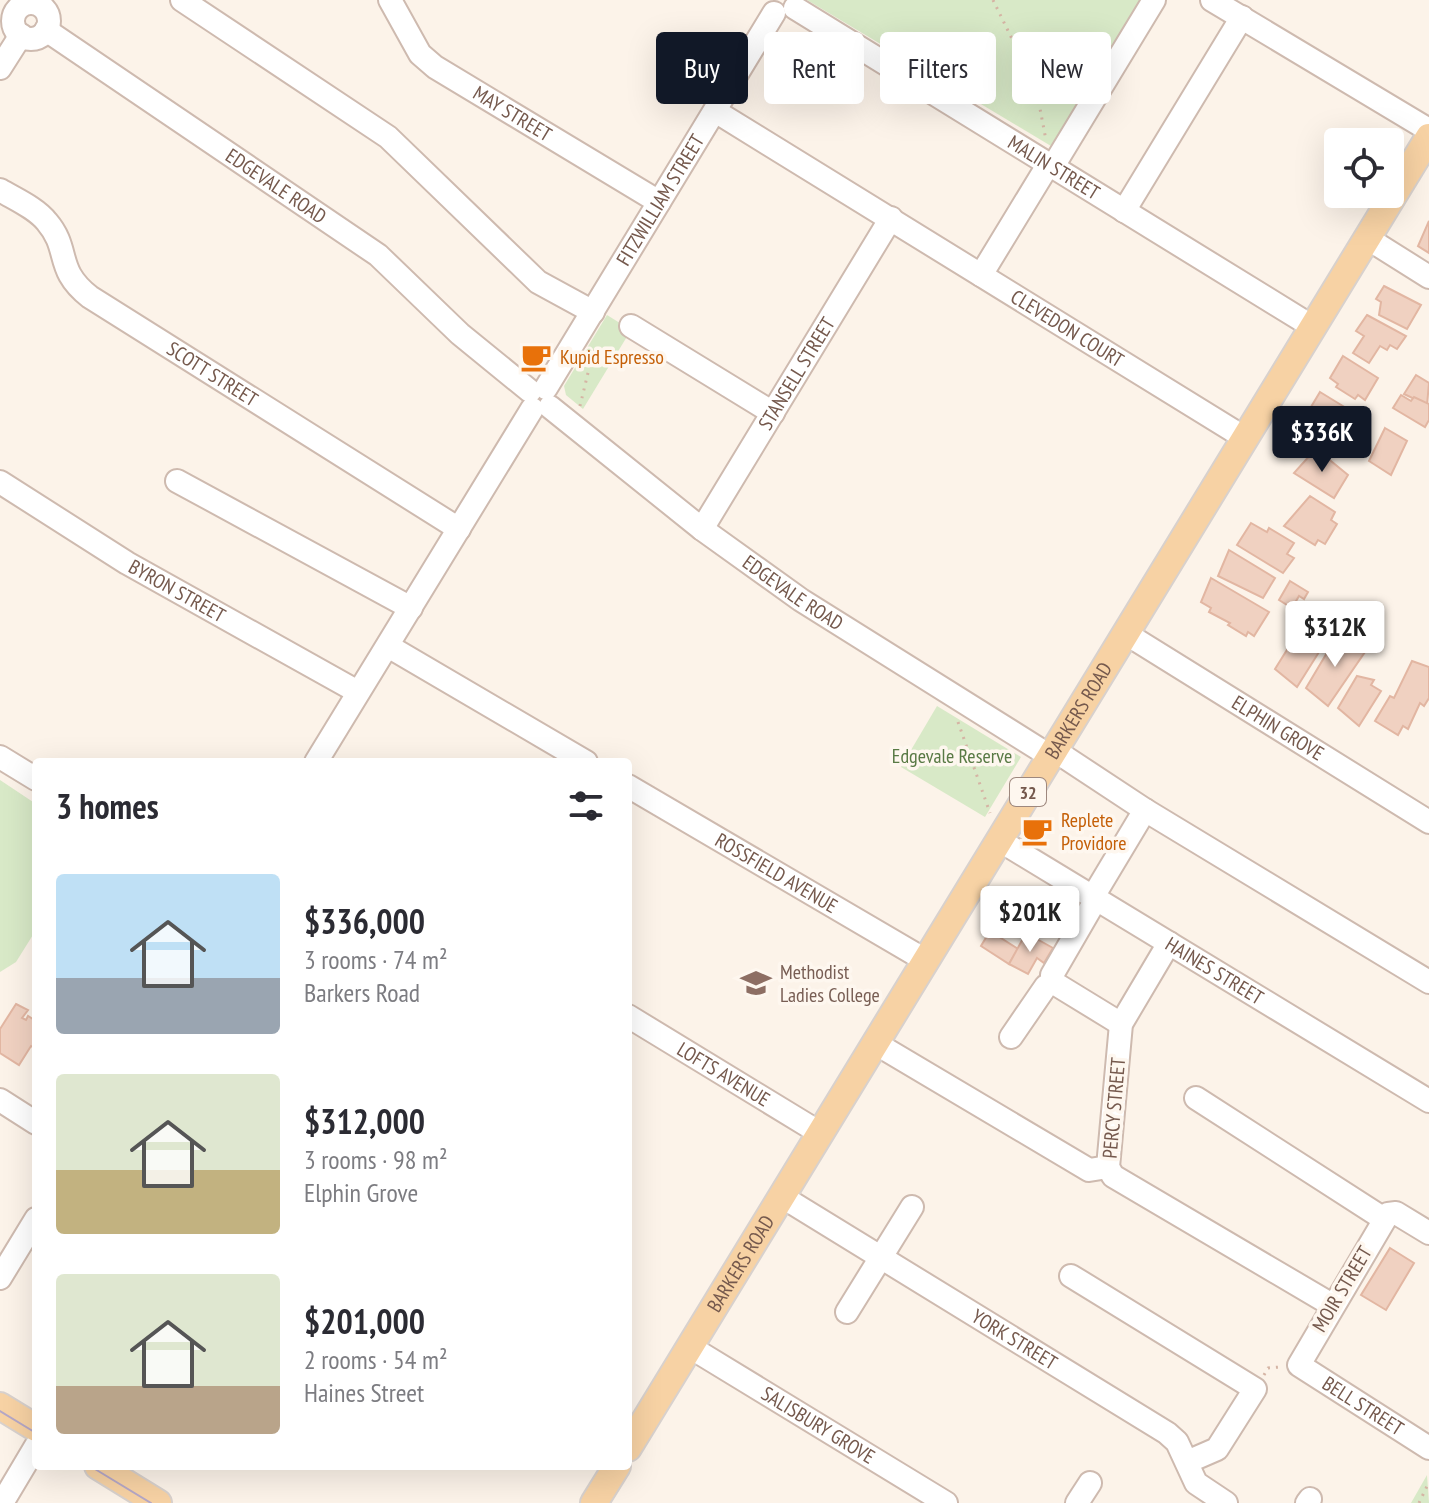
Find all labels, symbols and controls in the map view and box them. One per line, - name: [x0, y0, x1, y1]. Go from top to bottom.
- chip: Buy: [656, 32, 748, 104]
- chip: Rent: [764, 32, 864, 104]
- chip: Filters: [880, 32, 996, 104]
- chip: New: [1012, 32, 1111, 104]
- street label: MAY STREET: [468, 80, 557, 147]
- map controls: [1324, 128, 1404, 208]
- button: locate: [1324, 128, 1404, 208]
- street label: MALIN STREET: [1003, 129, 1105, 206]
- street label: FITZWILLIAM STREET: [610, 130, 710, 270]
- street label: EDGEVALE ROAD: [221, 143, 332, 229]
- street label: CLEVEDON COURT: [1006, 284, 1129, 373]
- street label: STANSELL STREET: [752, 312, 841, 435]
- street label: SCOTT STREET: [162, 336, 263, 412]
- cafe icon: Kupid Espresso: [519, 340, 553, 374]
- place label: Kupid Espresso: [560, 344, 664, 370]
- pin: $336K: [1266, 406, 1378, 474]
- text: $336K: [1290, 415, 1354, 448]
- street label: EDGEVALE ROAD: [737, 549, 848, 636]
- street label: BYRON STREET: [124, 554, 230, 628]
- pin: $312K: [1279, 601, 1391, 669]
- text: $312K: [1303, 610, 1367, 643]
- street label: BARKERS ROAD: [1039, 657, 1118, 764]
- street label: ELPHIN GROVE: [1227, 690, 1329, 766]
- park label: Edgevale Reserve: [892, 743, 1012, 769]
- road number: 32: [1010, 778, 1046, 806]
- text: 3 homes: [56, 784, 159, 828]
- icon: filters: [564, 784, 608, 828]
- place label: Replete Providore: [1061, 807, 1127, 856]
- cafe icon: Replete Providore: [1020, 814, 1054, 848]
- street label: ROSSFIELD AVENUE: [711, 827, 842, 919]
- pin: $201K: [974, 886, 1086, 954]
- text: $201K: [998, 895, 1062, 928]
- text: $336,000: [304, 899, 425, 943]
- icon: home: [120, 906, 216, 1002]
- street label: HAINES STREET: [1161, 931, 1268, 1011]
- text: 3 rooms · 74 m²: [304, 943, 448, 976]
- place label: Methodist Ladies College: [780, 959, 880, 1008]
- school or university icon: Methodist Ladies College: [739, 966, 773, 1000]
- text: Barkers Road: [304, 976, 420, 1009]
- street label: LOFTS AVENUE: [672, 1036, 775, 1112]
- street label: PERCY STREET: [1097, 1056, 1131, 1160]
- text: $312,000: [304, 1099, 425, 1143]
- icon: home: [120, 1106, 216, 1202]
- text: 3 rooms · 98 m²: [304, 1143, 448, 1176]
- text: Elphin Grove: [304, 1176, 418, 1209]
- street label: BARKERS ROAD: [701, 1210, 780, 1317]
- street label: MOIR STREET: [1306, 1241, 1378, 1337]
- text: $201,000: [304, 1299, 425, 1343]
- street label: YORK STREET: [967, 1303, 1062, 1376]
- icon: home: [120, 1306, 216, 1402]
- text: 2 rooms · 54 m²: [304, 1343, 448, 1376]
- street label: BELL STREET: [1318, 1370, 1409, 1442]
- text: Haines Street: [304, 1376, 424, 1409]
- street label: SALISBURY GROVE: [757, 1381, 880, 1470]

